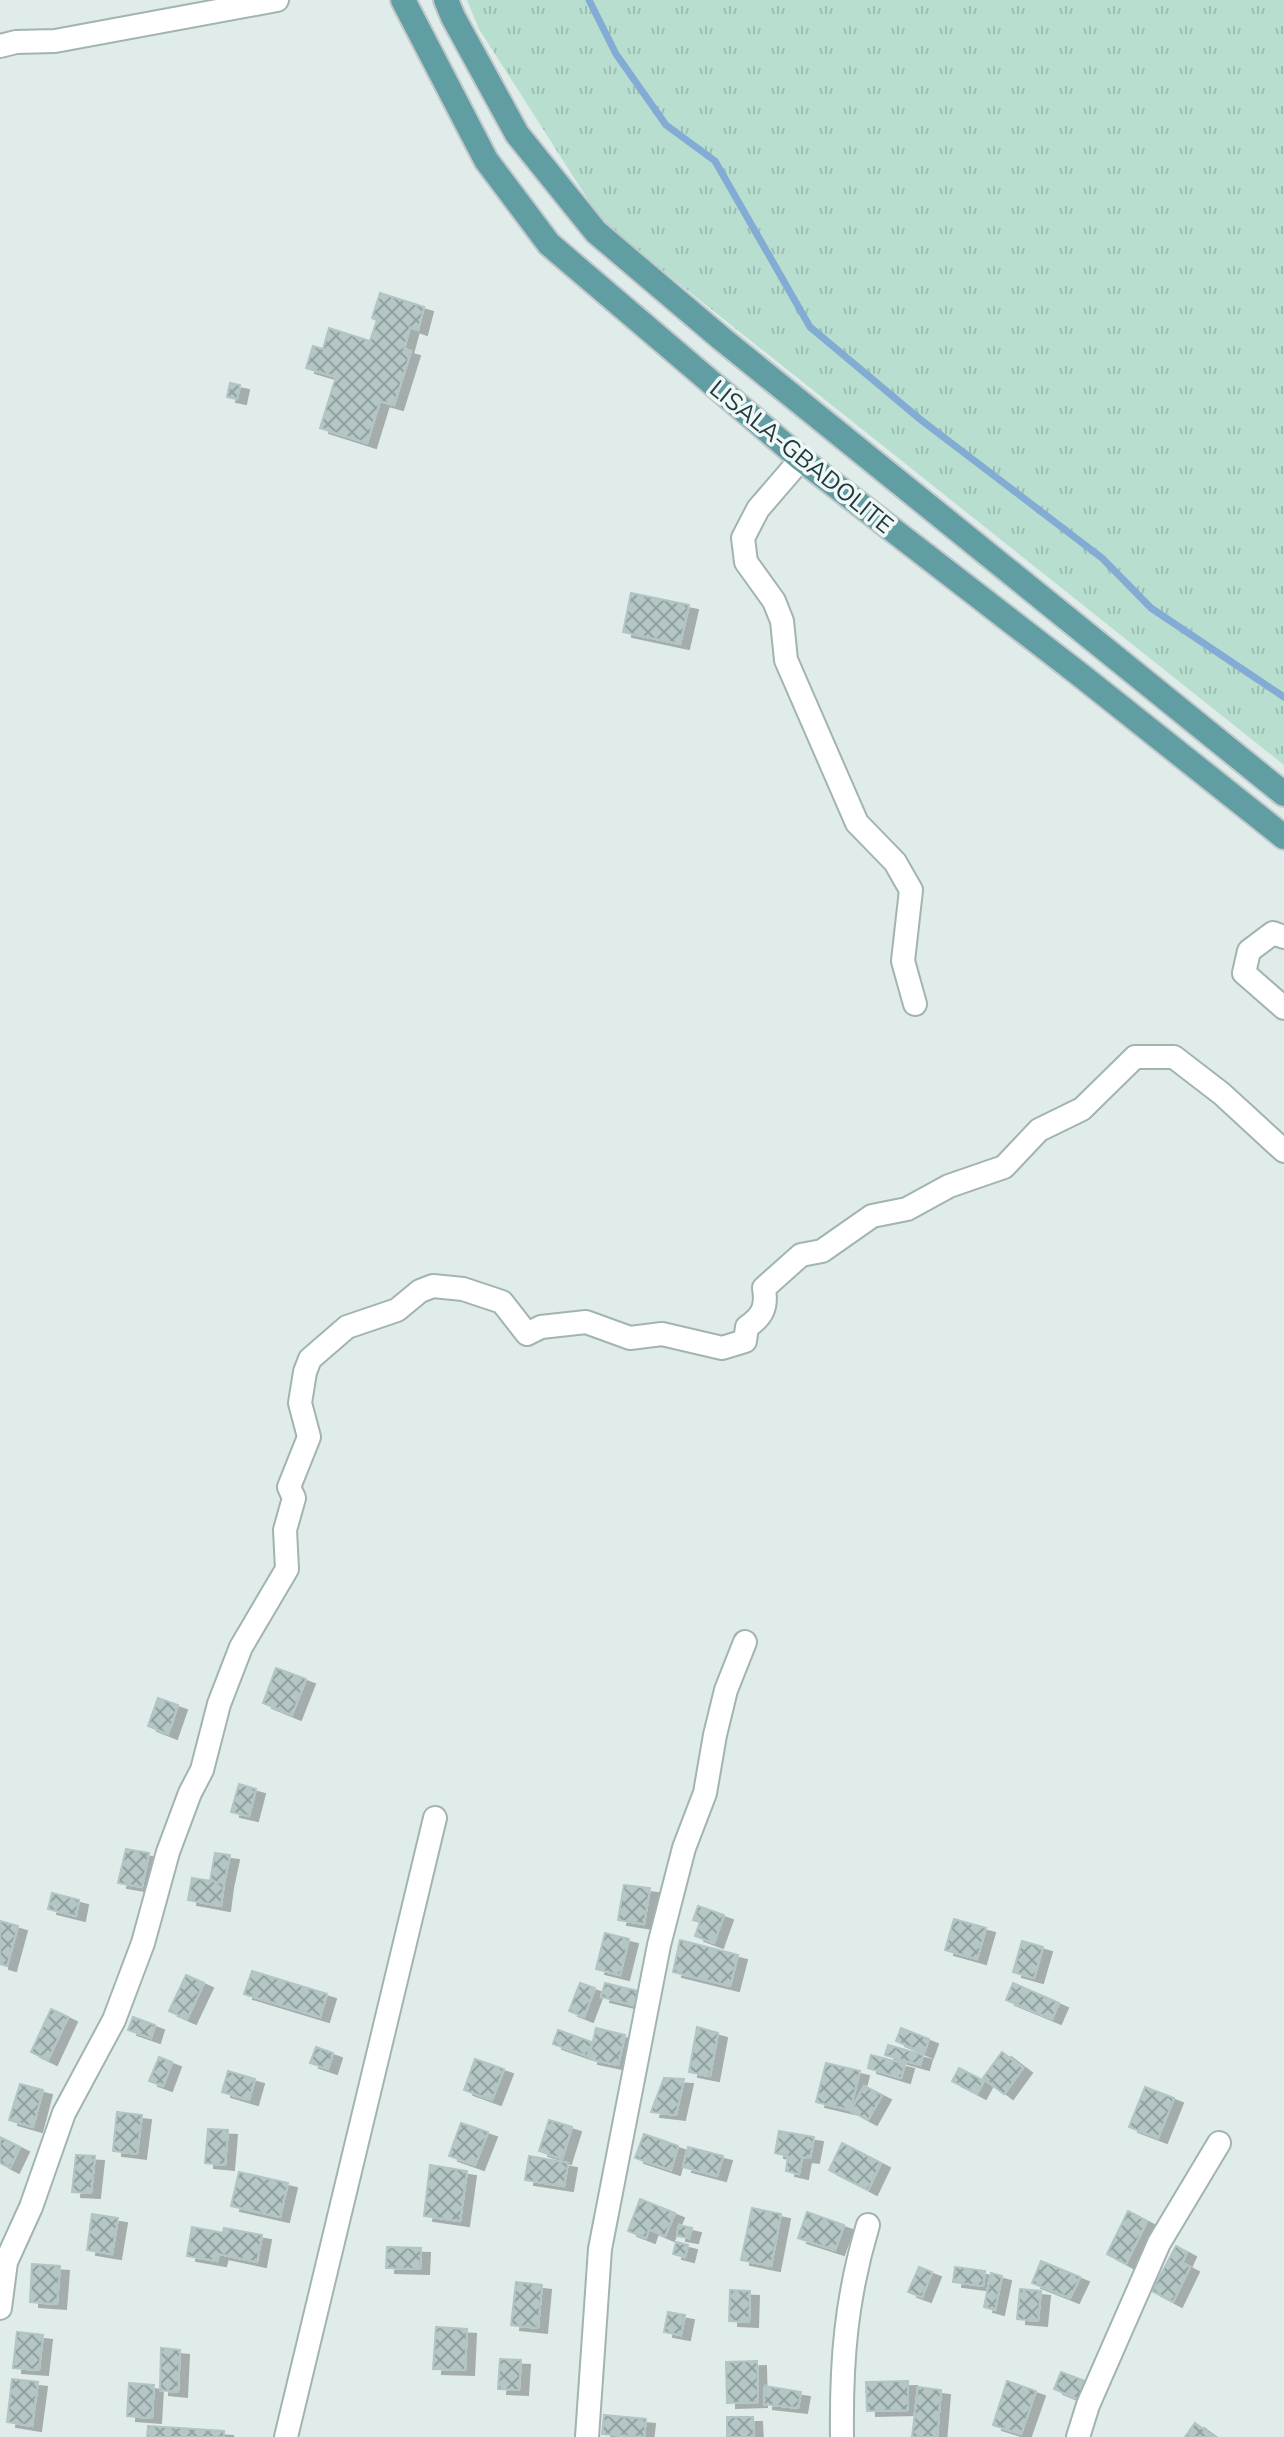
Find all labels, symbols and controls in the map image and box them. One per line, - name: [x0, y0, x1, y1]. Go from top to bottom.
- street label: LISALA-GBADOLITE: [704, 373, 900, 539]

